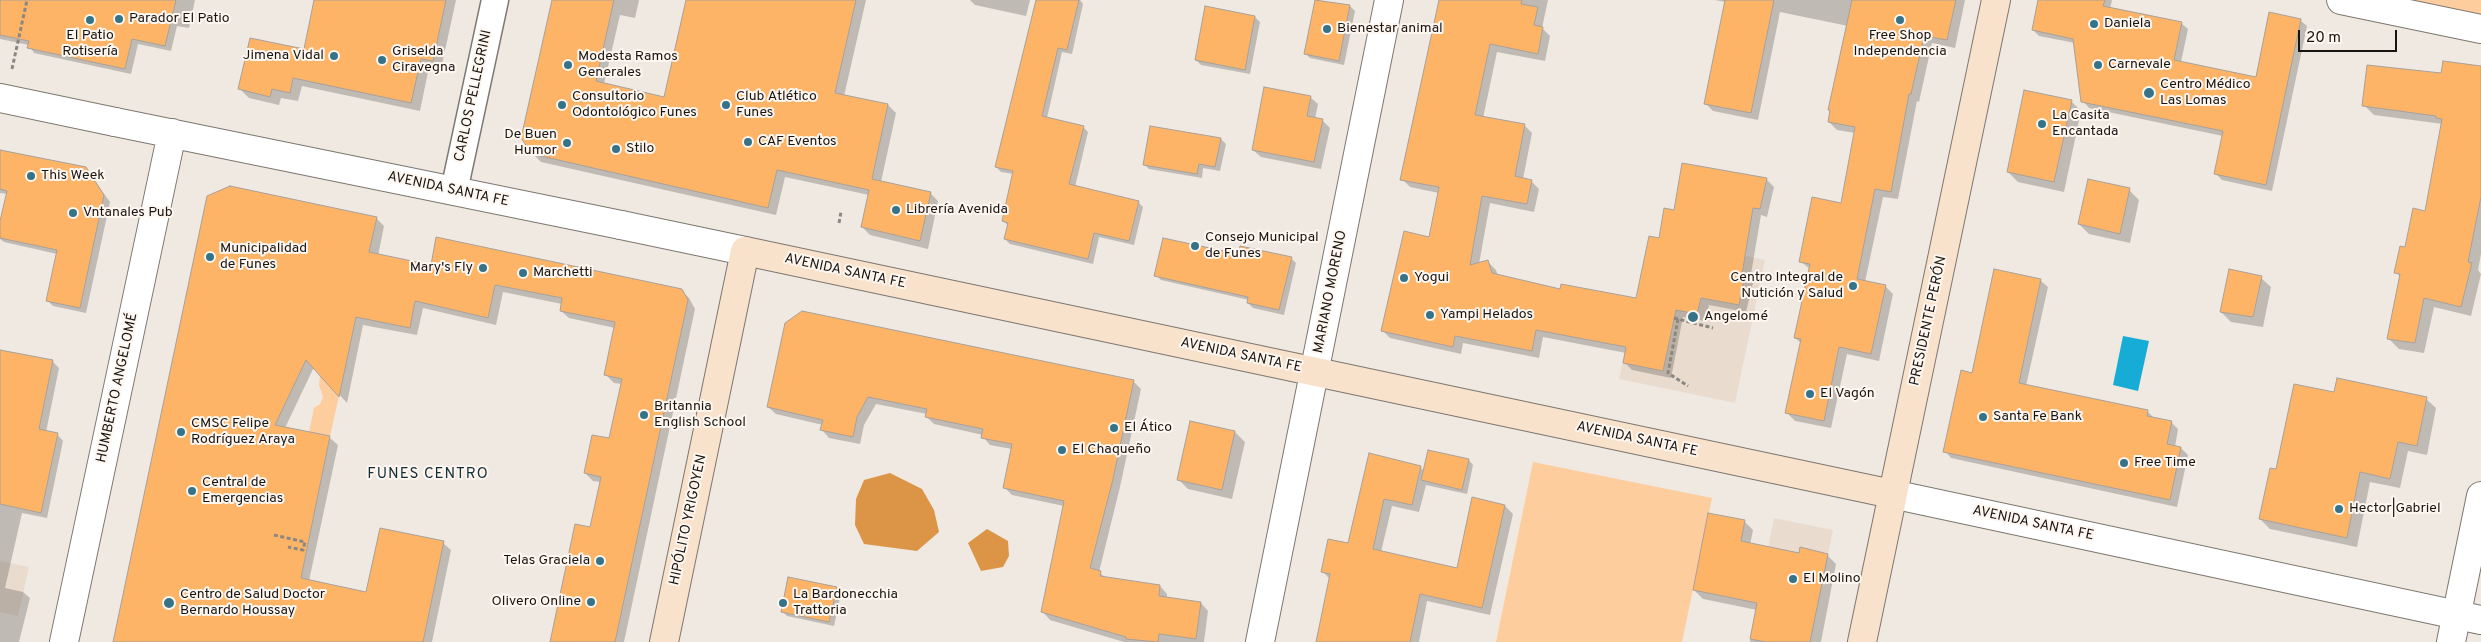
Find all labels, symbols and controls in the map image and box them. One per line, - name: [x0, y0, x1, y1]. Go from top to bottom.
- place label: Parador El Patio: [129, 11, 230, 27]
- marker: Parador El Patio: [113, 13, 125, 25]
- marker: El Patio Rotisería: [84, 14, 96, 26]
- marker: Free Shop Independencia: [1894, 14, 1906, 26]
- place label: Daniela: [2104, 16, 2151, 32]
- marker: Daniela: [2088, 18, 2100, 30]
- scale bar: [2301, 20, 2400, 52]
- place label: Bienestar animal: [1337, 21, 1443, 37]
- marker: Bienestar animal: [1321, 23, 1333, 35]
- place label: El Patio Rotisería: [62, 28, 118, 60]
- place label: Free Shop Independencia: [1853, 28, 1947, 60]
- street label: CARLOS PELLEGRINI: [452, 29, 496, 163]
- text: 20 m: [2306, 29, 2341, 48]
- place label: Griselda Ciravegna: [392, 44, 455, 76]
- place label: Jimena Vidal: [243, 48, 324, 64]
- place label: Modesta Ramos Generales: [578, 49, 678, 82]
- marker: Jimena Vidal: [328, 50, 340, 62]
- marker: Griselda Ciravegna: [376, 54, 388, 66]
- place label: Carnevale: [2108, 57, 2171, 73]
- marker: Modesta Ramos Generales: [562, 59, 574, 71]
- marker: Carnevale: [2092, 59, 2104, 71]
- place label: Centro Médico Las Lomas: [2160, 77, 2251, 110]
- marker: Centro Médico Las Lomas: [2142, 86, 2156, 100]
- place label: Consultorio Odontológico Funes: [572, 89, 697, 121]
- place label: Club Atlético Funes: [736, 89, 817, 121]
- marker: Consultorio Odontológico Funes: [556, 99, 568, 111]
- marker: Club Atlético Funes: [720, 99, 732, 111]
- place label: La Casita Encantada: [2052, 108, 2118, 140]
- marker: La Casita Encantada: [2036, 118, 2048, 130]
- place label: De Buen Humor: [504, 127, 557, 160]
- place label: CAF Eventos: [758, 134, 837, 150]
- marker: CAF Eventos: [742, 136, 754, 148]
- marker: De Buen Humor: [561, 137, 573, 149]
- place label: Stilo: [626, 141, 654, 157]
- marker: Stilo: [610, 143, 622, 155]
- place label: This Week: [41, 168, 105, 184]
- street label: AVENIDA SANTA FE: [386, 169, 510, 211]
- marker: This Week: [25, 170, 37, 182]
- place label: Librería Avenida: [906, 202, 1008, 218]
- marker: Librería Avenida: [890, 204, 902, 216]
- place label: Vntanales Pub: [83, 205, 173, 221]
- marker: Vntanales Pub: [67, 207, 79, 219]
- street label: MARIANO MORENO: [1311, 229, 1351, 355]
- place label: Consejo Municipal de Funes: [1205, 230, 1319, 262]
- marker: Consejo Municipal de Funes: [1189, 240, 1201, 252]
- place label: Municipalidad de Funes: [220, 241, 307, 274]
- marker: Municipalidad de Funes: [204, 251, 216, 263]
- street label: AVENIDA SANTA FE: [783, 251, 907, 293]
- street label: PRESIDENTE PERÓN: [1907, 254, 1951, 388]
- place label: Mary's Fly: [410, 260, 473, 276]
- marker: Mary's Fly: [477, 262, 489, 274]
- place label: Marchetti: [533, 265, 593, 281]
- marker: Marchetti: [517, 267, 529, 279]
- place label: Yogui: [1414, 270, 1449, 286]
- place label: Centro Integral de Nutición y Salud: [1730, 270, 1843, 302]
- marker: Yogui: [1398, 272, 1410, 284]
- marker: Centro Integral de Nutición y Salud: [1847, 280, 1859, 292]
- place label: Yampi Helados: [1440, 307, 1533, 323]
- marker: Yampi Helados: [1424, 309, 1436, 321]
- place label: Angelomé: [1704, 309, 1768, 325]
- marker: Angelomé: [1686, 310, 1700, 324]
- street label: HUMBERTO ANGELOMÉ: [94, 312, 142, 464]
- street label: AVENIDA SANTA FE: [1179, 335, 1303, 377]
- place label: El Vagón: [1820, 386, 1875, 402]
- marker: El Vagón: [1804, 388, 1816, 400]
- place label: Britannia English School: [654, 399, 746, 432]
- marker: Britannia English School: [638, 409, 650, 421]
- place label: Santa Fe Bank: [1993, 409, 2082, 425]
- marker: Santa Fe Bank: [1977, 411, 1989, 423]
- place label: CMSC Felipe Rodríguez Araya: [191, 416, 295, 448]
- street label: AVENIDA SANTA FE: [1575, 419, 1699, 461]
- place label: El Ático: [1124, 420, 1172, 436]
- marker: El Ático: [1108, 422, 1120, 434]
- marker: CMSC Felipe Rodríguez Araya: [175, 426, 187, 438]
- place label: El Chaqueño: [1072, 442, 1151, 458]
- marker: El Chaqueño: [1056, 444, 1068, 456]
- street label: HIPÓLITO YRIGOYEN: [667, 453, 711, 587]
- place label: Free Time: [2134, 455, 2196, 471]
- marker: Free Time: [2118, 457, 2130, 469]
- district label: FUNES CENTRO: [366, 466, 490, 484]
- place label: Central de Emergencias: [202, 475, 283, 508]
- marker: Central de Emergencias: [186, 485, 198, 497]
- place label: Hector|Gabriel: [2349, 501, 2441, 517]
- street label: AVENIDA SANTA FE: [1971, 503, 2095, 545]
- marker: Hector|Gabriel: [2333, 503, 2345, 515]
- place label: Telas Graciela: [503, 553, 590, 569]
- marker: Telas Graciela: [594, 555, 606, 567]
- place label: El Molino: [1803, 571, 1861, 587]
- marker: El Molino: [1787, 573, 1799, 585]
- place label: Centro de Salud Doctor Bernardo Houssay: [180, 587, 325, 620]
- place label: La Bardonecchia Trattoria: [793, 587, 898, 620]
- place label: Olivero Online: [492, 594, 581, 610]
- marker: Centro de Salud Doctor Bernardo Houssay: [162, 596, 176, 610]
- marker: Olivero Online: [585, 596, 597, 608]
- marker: La Bardonecchia Trattoria: [777, 597, 789, 609]

